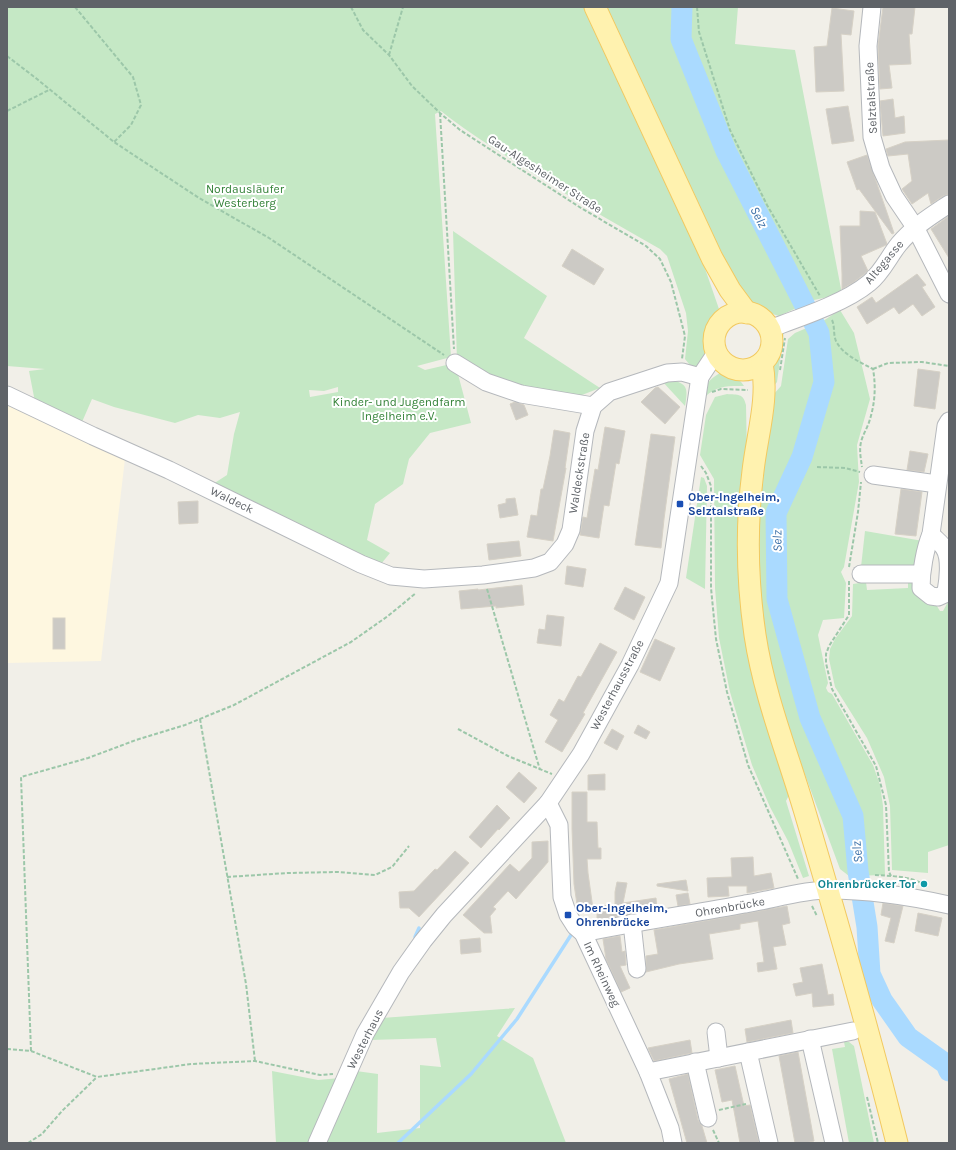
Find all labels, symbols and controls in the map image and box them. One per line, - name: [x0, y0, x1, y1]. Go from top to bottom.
- street label: Selztalstraße: [862, 62, 880, 134]
- street label: Gau-Algesheimer Straße: [485, 132, 605, 216]
- park label: Nordausläufer Westerberg: [206, 182, 285, 210]
- water label: Selz: [747, 204, 771, 231]
- street label: Altegasse: [862, 237, 906, 287]
- park label: Kinder- und Jugendfarm Ingelheim e.V.: [333, 395, 465, 423]
- street label: Waldeckstraße: [566, 431, 592, 515]
- street label: Waldeck: [208, 484, 256, 517]
- place label: Ober-Ingelheim, Selztalstraße: [688, 490, 779, 518]
- marker: Ober-Ingelheim, Selztalstraße: [675, 499, 685, 509]
- water label: Selz: [769, 529, 785, 552]
- street label: Westerhausstraße: [587, 637, 647, 733]
- water label: Selz: [848, 840, 866, 864]
- place label: Ohrenbrücker Tor: [818, 877, 916, 891]
- marker: Ohrenbrücker Tor: [919, 879, 929, 889]
- street label: Ohrenbrücke: [694, 894, 766, 920]
- place label: Ober-Ingelheim, Ohrenbrücke: [576, 901, 667, 929]
- marker: Ober-Ingelheim, Ohrenbrücke: [563, 910, 573, 920]
- street label: Im Rheinweg: [581, 939, 623, 1009]
- street label: Westerhaus: [344, 1007, 386, 1071]

